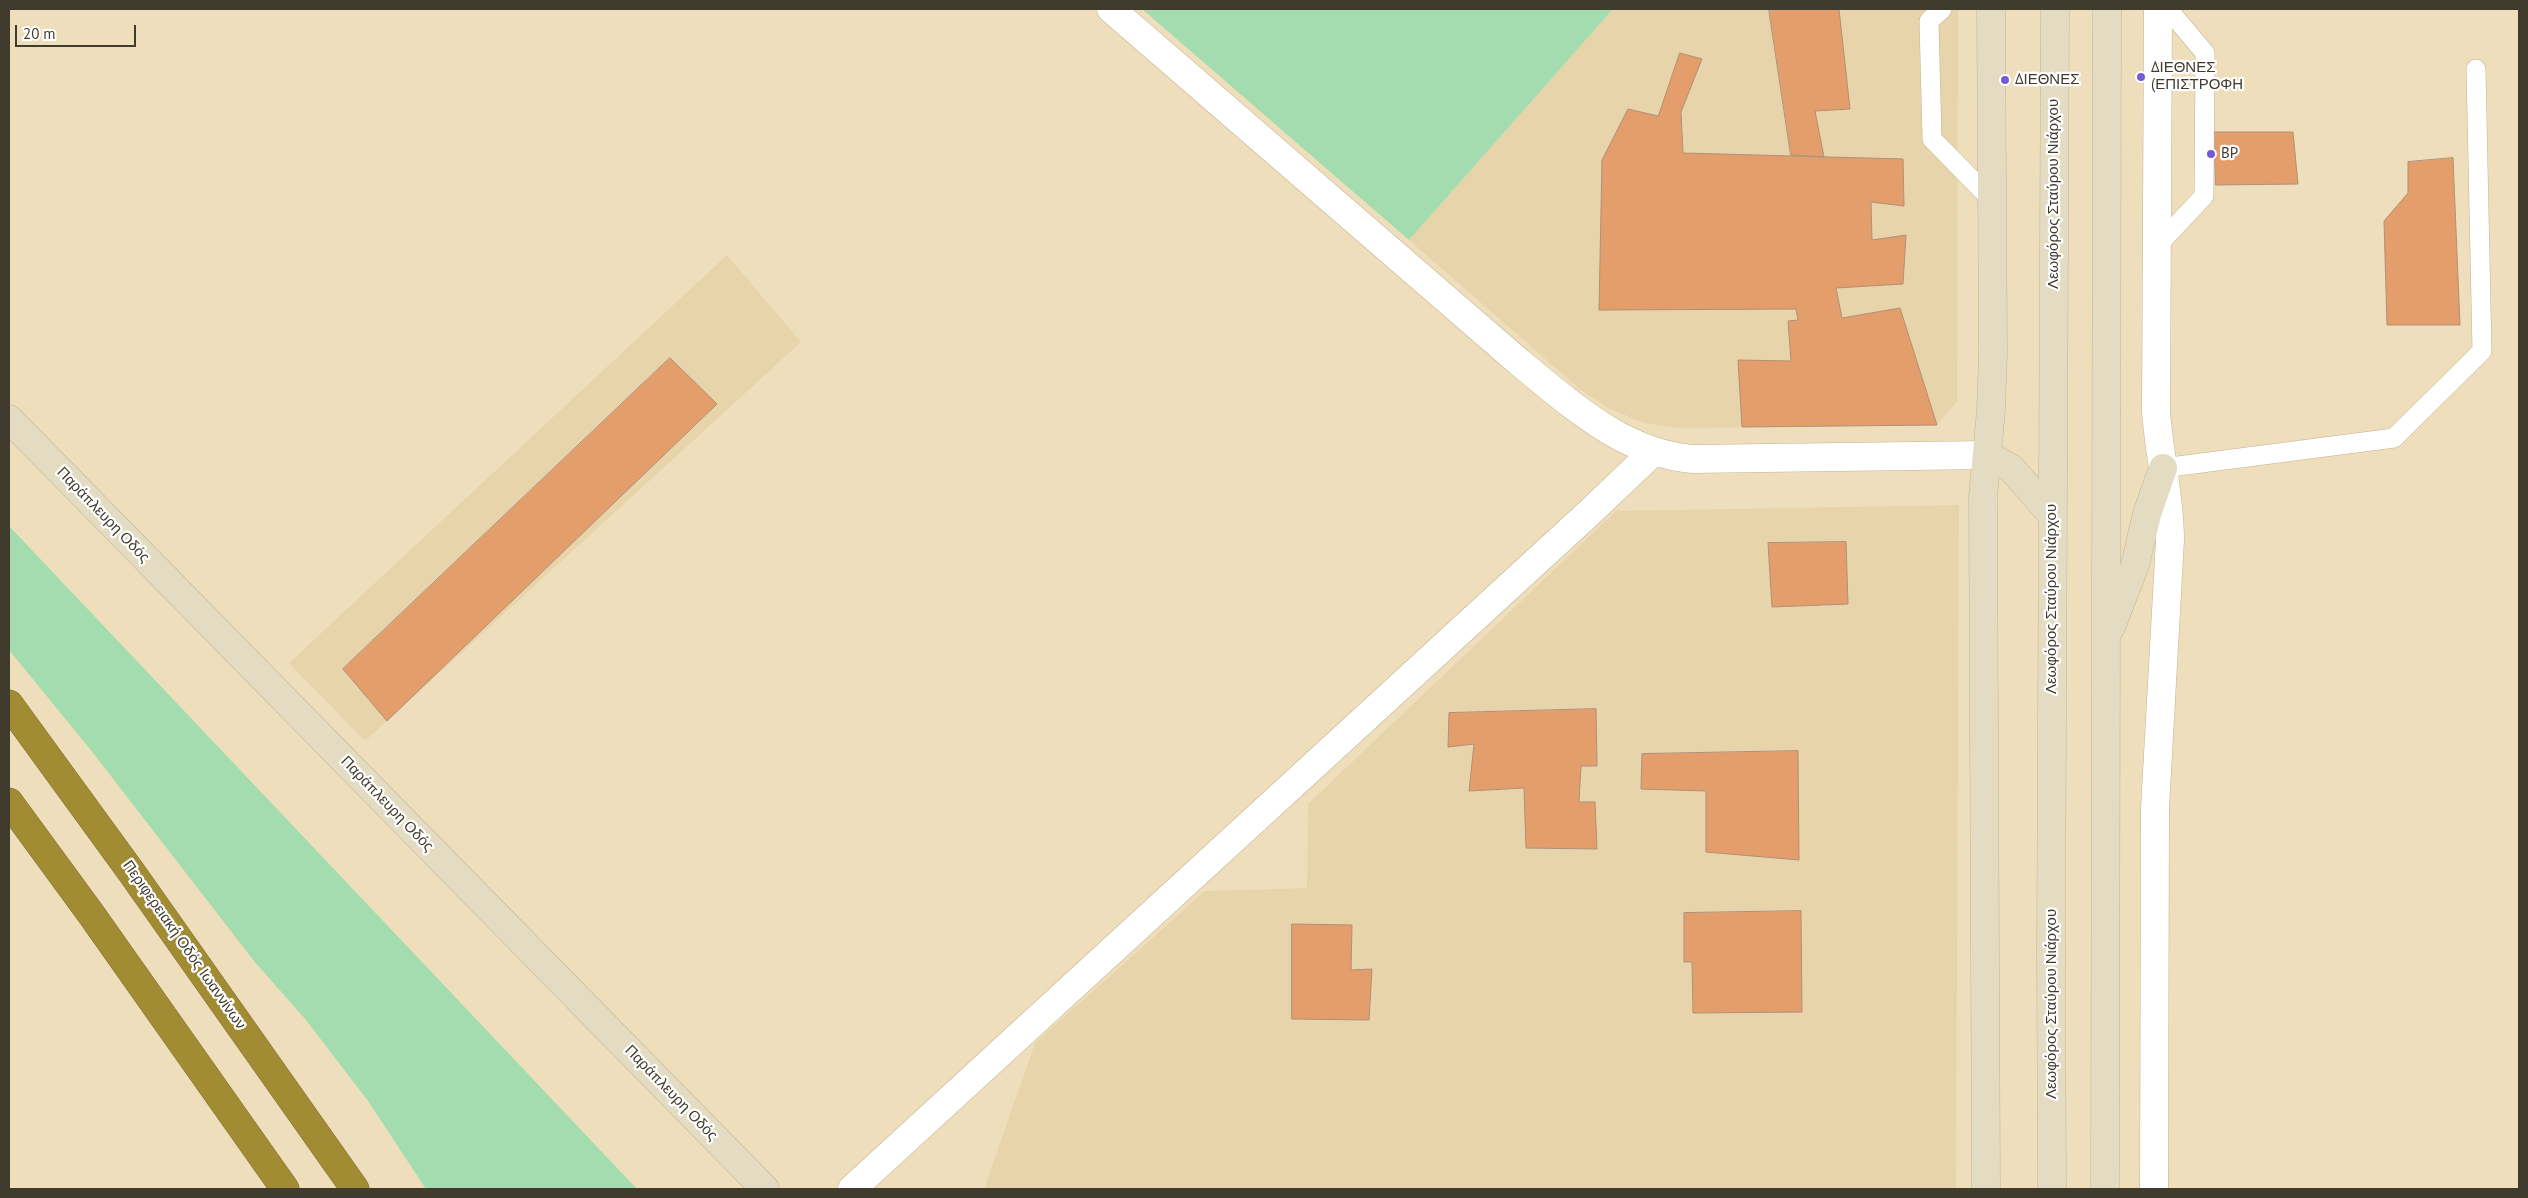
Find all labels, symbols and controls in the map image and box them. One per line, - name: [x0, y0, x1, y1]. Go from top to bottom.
- scale bar: [18, 15, 139, 47]
- text: 20 m: [23, 24, 56, 43]
- place label: ΔΙΕΘΝΕΣ (ΕΠΙΣΤΡΟΦΗ: [2151, 59, 2243, 94]
- place label: ΔΙΕΘΝΕΣ: [2015, 71, 2079, 89]
- marker: ΔΙΕΘΝΕΣ (ΕΠΙΣΤΡΟΦΗ: [2135, 71, 2147, 83]
- marker: ΔΙΕΘΝΕΣ: [1999, 74, 2011, 86]
- street label: Λεωφόρος Σταύρου Νιάρχου: [2045, 99, 2063, 289]
- place label: BP: [2221, 145, 2238, 163]
- marker: BP: [2205, 148, 2217, 160]
- street label: Παράπλευρη Οδός: [53, 464, 153, 566]
- street label: Λεωφόρος Σταύρου Νιάρχου: [2043, 504, 2061, 694]
- street label: Παράπλευρη Οδός: [337, 753, 437, 855]
- street label: Περιφερειακή Οδός Ιωαννίνων: [119, 857, 249, 1033]
- street label: Λεωφόρος Σταύρου Νιάρχου: [2043, 909, 2061, 1099]
- street label: Παράπλευρη Οδός: [621, 1042, 721, 1144]

